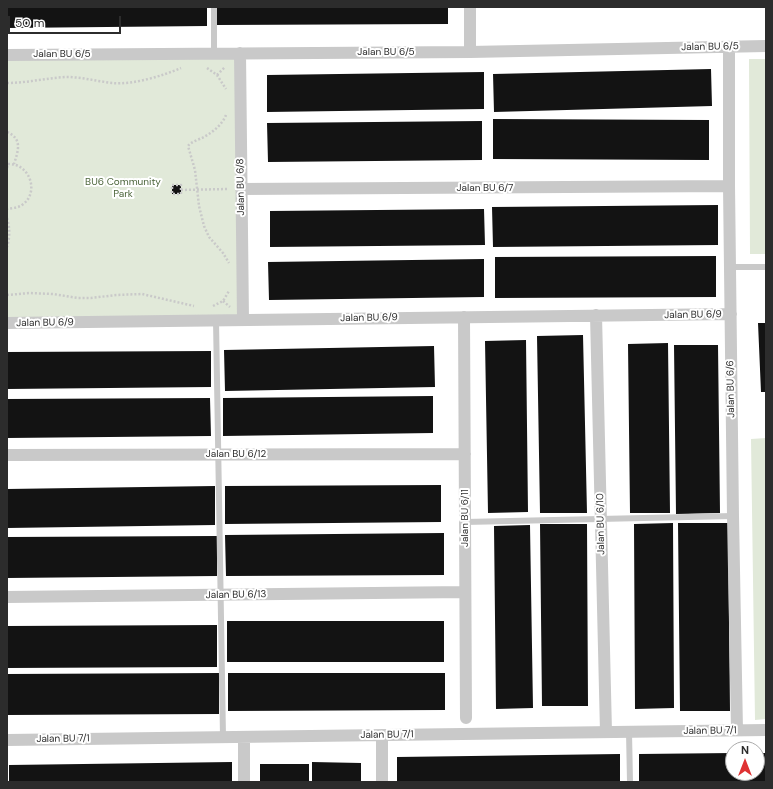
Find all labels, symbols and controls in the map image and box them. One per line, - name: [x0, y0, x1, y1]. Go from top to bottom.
- scale bar: [10, 8, 123, 34]
- text: 50 m: [15, 15, 44, 31]
- street label: Jalan BU 6/5: [681, 41, 739, 53]
- street label: Jalan BU 6/5: [357, 46, 415, 58]
- street label: Jalan BU 6/5: [33, 48, 91, 60]
- street label: Jalan BU 6/8: [235, 158, 247, 216]
- park label: BU6 Community Park: [85, 176, 161, 200]
- street label: Jalan BU 6/7: [457, 182, 513, 194]
- street label: Jalan BU 6/9: [664, 308, 722, 322]
- street label: Jalan BU 6/9: [340, 311, 398, 325]
- street label: Jalan BU 6/9: [16, 316, 74, 330]
- street label: Jalan BU 6/6: [724, 360, 738, 418]
- street label: Jalan BU 6/12: [206, 448, 266, 460]
- street label: Jalan BU 6/11: [459, 489, 471, 547]
- street label: Jalan BU 6/10: [594, 493, 608, 555]
- street label: Jalan BU 6/13: [206, 588, 266, 602]
- street label: Jalan BU 7/1: [683, 725, 737, 737]
- street label: Jalan BU 7/1: [360, 729, 414, 741]
- street label: Jalan BU 7/1: [36, 733, 90, 745]
- north arrow: [725, 741, 765, 781]
- text: N: [741, 743, 749, 757]

